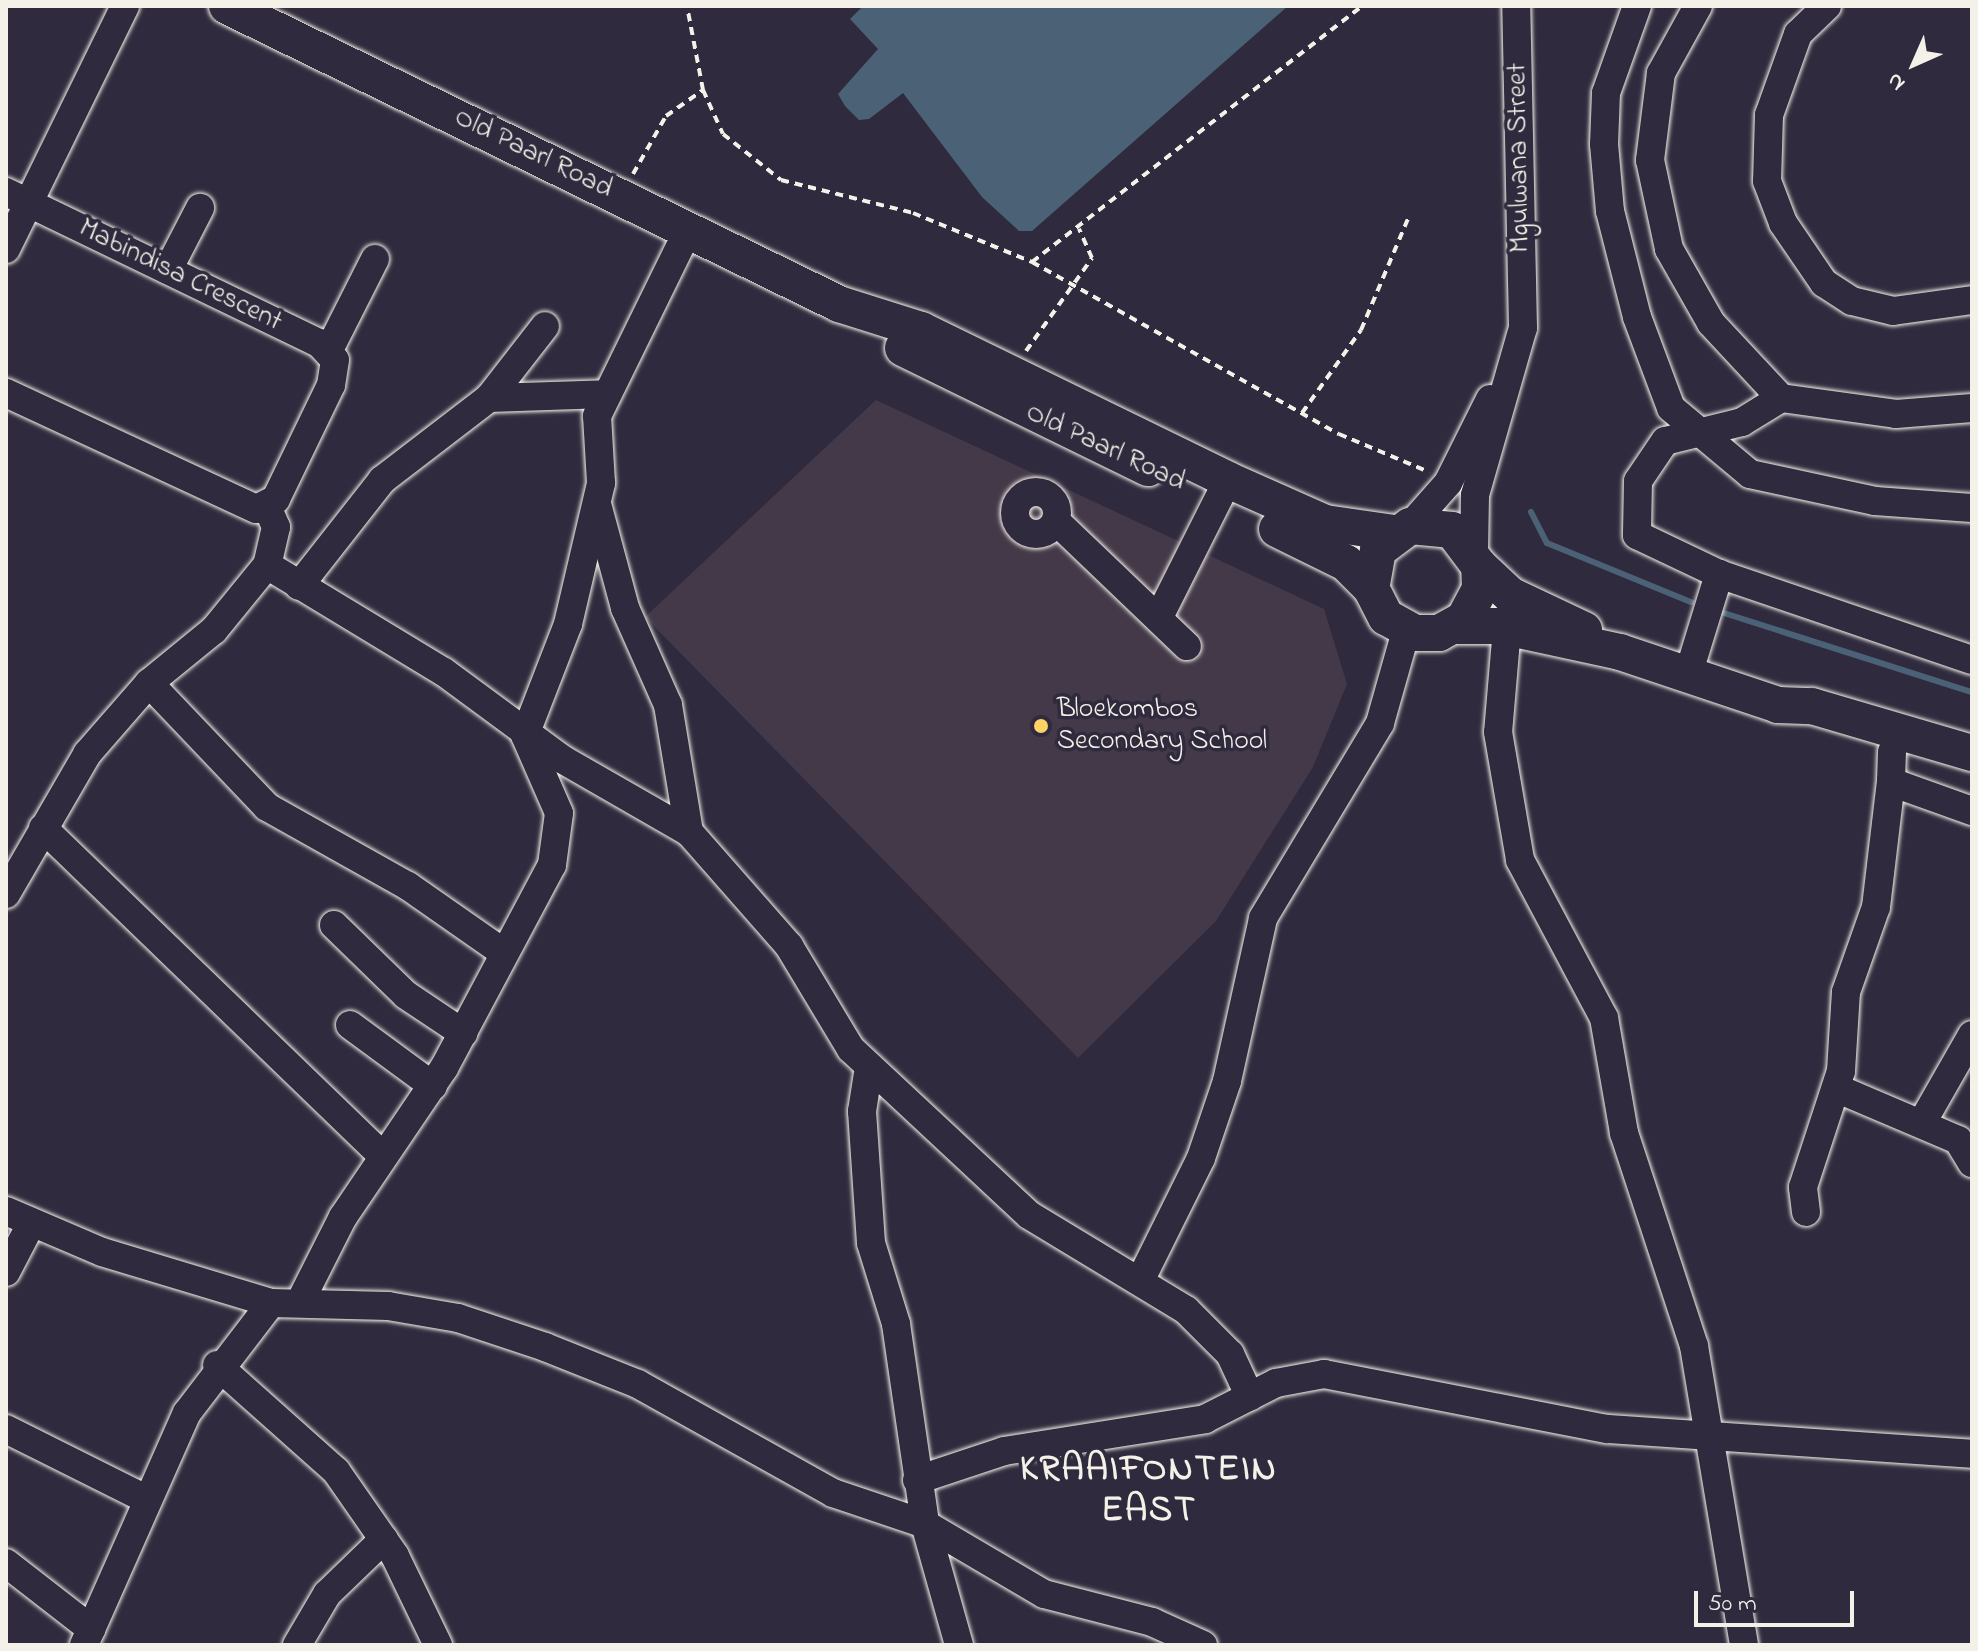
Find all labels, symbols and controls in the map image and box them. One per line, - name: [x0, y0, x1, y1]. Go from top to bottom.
- north arrow: [1874, 24, 1954, 104]
- street label: Mgulwana Street: [1502, 63, 1538, 253]
- text: N: [1880, 64, 1914, 98]
- street label: Old Paarl Road: [448, 101, 618, 207]
- street label: Mabindisa Crescent: [73, 212, 287, 340]
- street label: Old Paarl Road: [1020, 396, 1190, 500]
- place label: Bloekombos Secondary School: [1057, 693, 1267, 759]
- marker: Bloekombos Secondary School: [1032, 717, 1050, 735]
- district label: KRAAIFONTEIN EAST: [1020, 1448, 1278, 1533]
- scale bar: [1698, 1575, 1858, 1625]
- text: 50 m: [1708, 1587, 1757, 1622]

